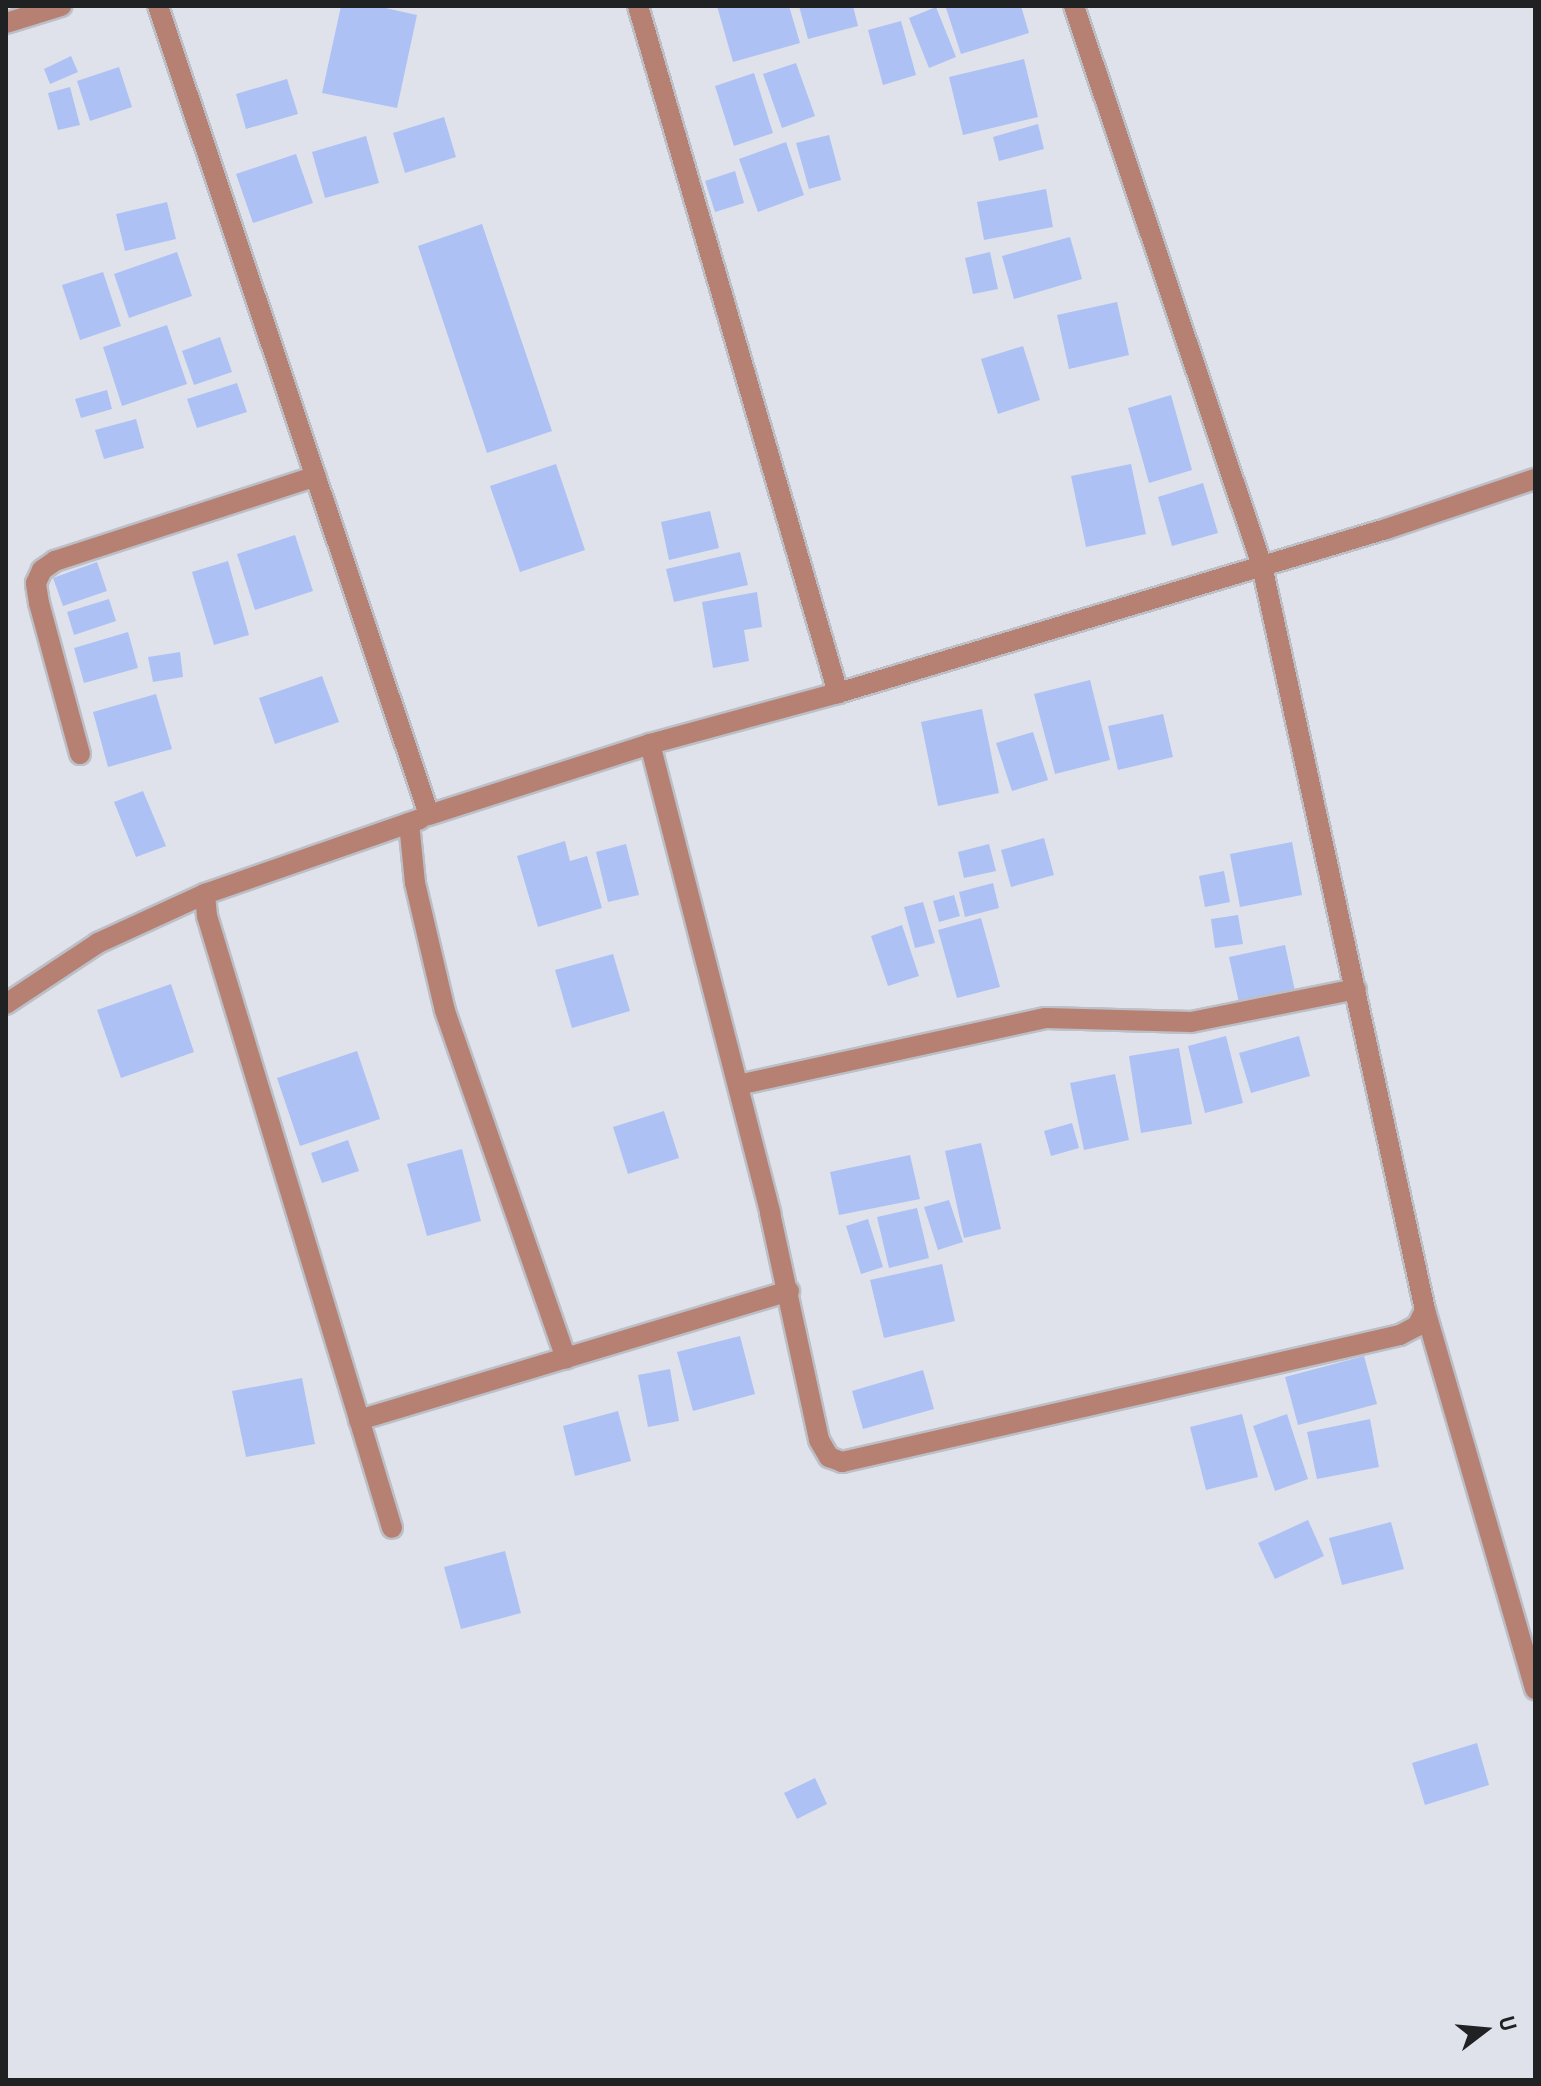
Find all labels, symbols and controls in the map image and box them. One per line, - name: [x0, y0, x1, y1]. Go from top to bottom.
- north arrow: [1445, 1990, 1525, 2070]
- text: U: [1493, 2013, 1523, 2034]

